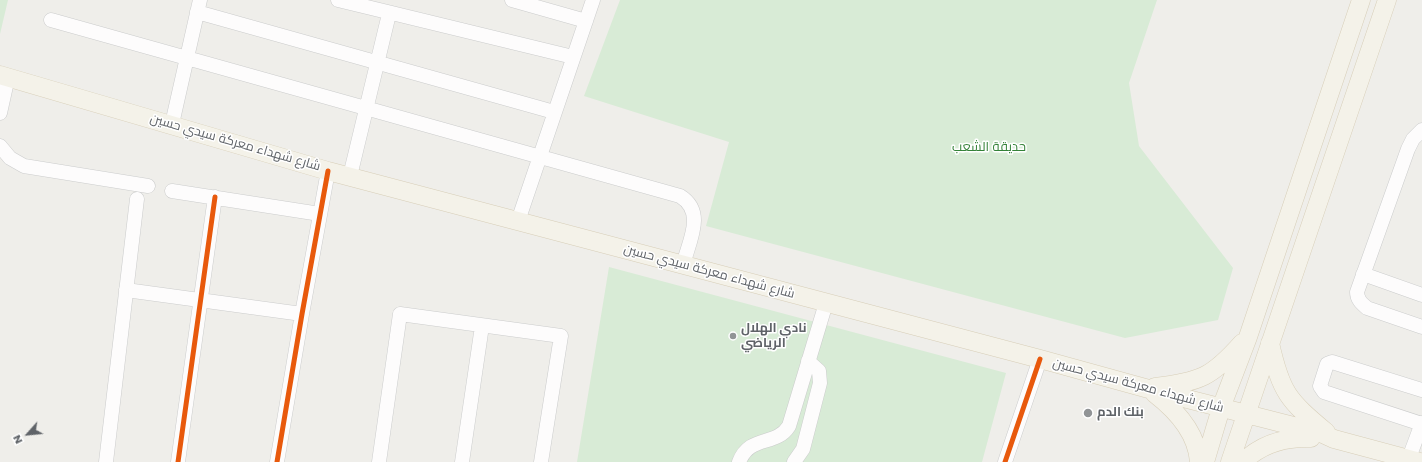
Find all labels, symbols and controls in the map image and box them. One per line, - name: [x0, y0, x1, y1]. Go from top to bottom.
- street label: شارع شهداء معركة سيدي حسين: [148, 111, 322, 175]
- park label: حديقة الشعب: [952, 140, 1026, 156]
- street label: شارع شهداء معركة سيدي حسين: [622, 242, 796, 302]
- place label: نادي الهلال الرياضي: [741, 321, 807, 352]
- marker: نادي الهلال الرياضي: [728, 331, 738, 341]
- street label: شارع شهداء معركة سيدي حسين: [1051, 356, 1225, 416]
- place label: بنك الدم: [1097, 405, 1144, 421]
- marker: بنك الدم: [1082, 407, 1094, 419]
- north arrow: [8, 414, 48, 454]
- text: N: [8, 432, 26, 447]

